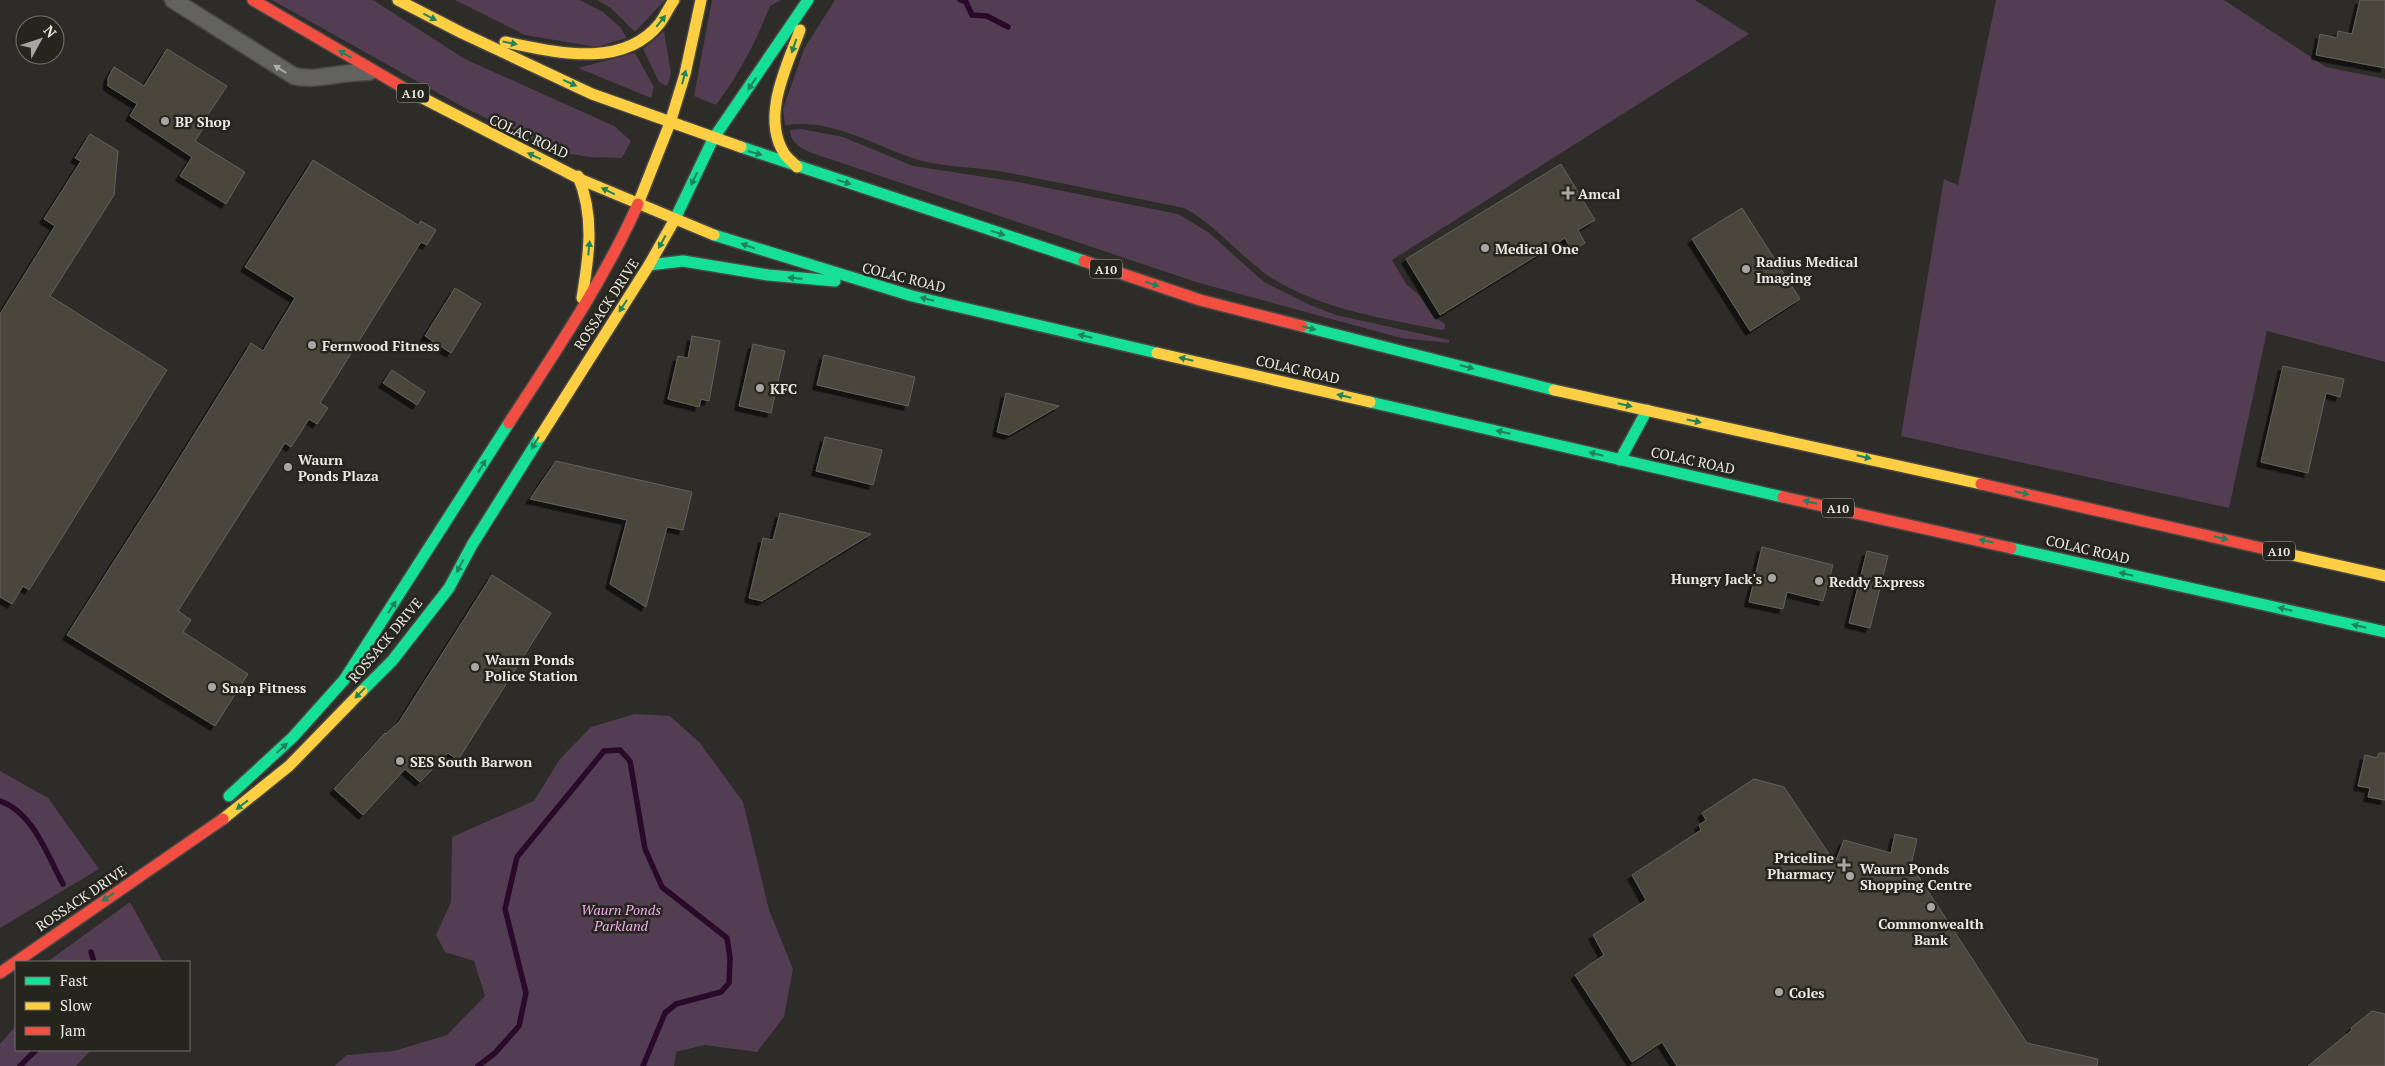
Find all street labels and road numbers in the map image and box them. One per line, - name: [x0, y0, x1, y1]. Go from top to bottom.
- road number: A10: [397, 84, 429, 102]
- street label: COLAC ROAD: [486, 109, 572, 163]
- street label: ROSSACK DRIVE: [569, 255, 643, 353]
- street label: COLAC ROAD: [860, 257, 948, 297]
- road number: A10: [1090, 260, 1122, 278]
- street label: COLAC ROAD: [1254, 350, 1342, 388]
- street label: COLAC ROAD: [1649, 442, 1737, 478]
- road number: A10: [1822, 498, 1854, 518]
- street label: COLAC ROAD: [2044, 530, 2132, 568]
- road number: A10: [2263, 542, 2295, 560]
- street label: ROSSACK DRIVE: [344, 593, 426, 687]
- street label: ROSSACK DRIVE: [32, 861, 130, 935]

